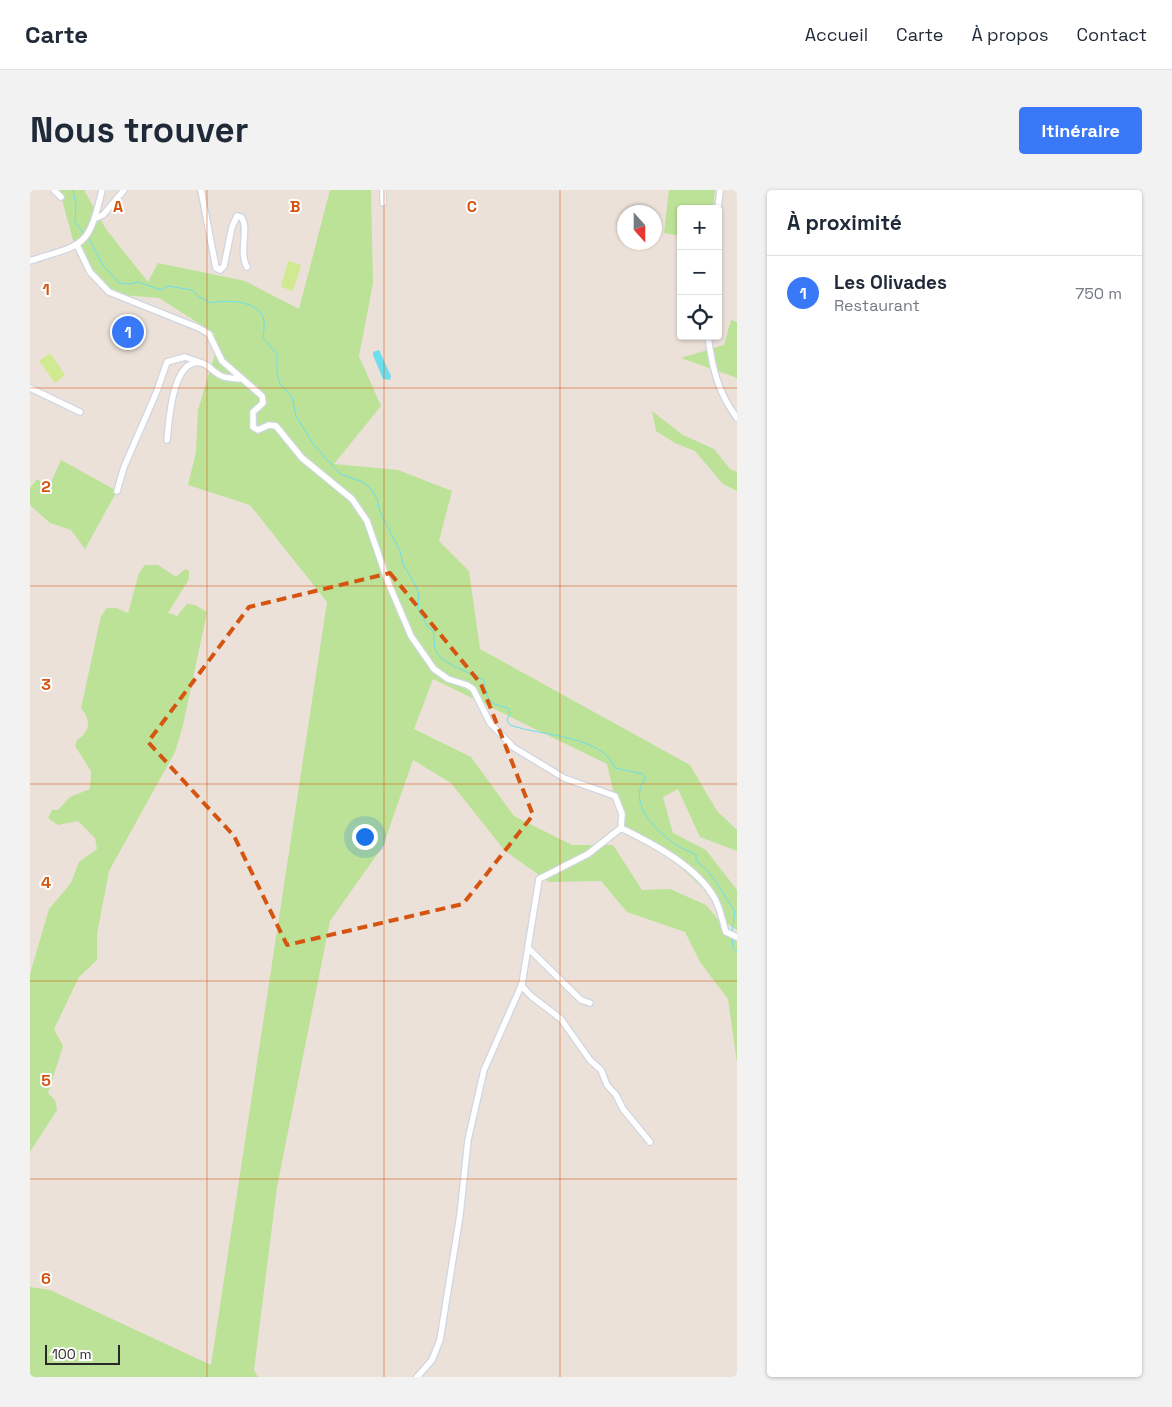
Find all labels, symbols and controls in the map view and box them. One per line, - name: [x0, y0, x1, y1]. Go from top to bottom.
- text: Carte: [25, 19, 88, 50]
- text: Accueil: [805, 23, 868, 46]
- text: Carte: [896, 23, 943, 46]
- text: À propos: [971, 23, 1049, 46]
- text: Contact: [1077, 23, 1147, 46]
- button: Itinéraire: [1019, 107, 1142, 154]
- text: Nous trouver: [30, 108, 249, 152]
- text: A: [113, 196, 123, 217]
- text: B: [290, 196, 300, 217]
- text: C: [467, 196, 477, 217]
- north arrow: [617, 205, 662, 250]
- map controls: [677, 205, 722, 340]
- button: +: [677, 205, 722, 250]
- text: À proximité: [787, 209, 902, 236]
- button: −: [677, 250, 722, 295]
- text: Les Olivades: [834, 270, 947, 295]
- text: 1: [42, 279, 50, 300]
- text: 1: [799, 283, 807, 304]
- text: 750 m: [1075, 283, 1122, 304]
- button: locate: [677, 295, 722, 340]
- text: Restaurant: [834, 295, 920, 316]
- pin: 1: [112, 313, 144, 351]
- text: 2: [41, 476, 51, 497]
- text: 3: [41, 674, 51, 695]
- your location: [352, 824, 378, 850]
- text: 4: [41, 872, 51, 893]
- text: 5: [41, 1070, 51, 1091]
- text: 6: [41, 1268, 51, 1289]
- scale bar: [45, 1342, 120, 1365]
- text: 100 m: [52, 1345, 91, 1363]

